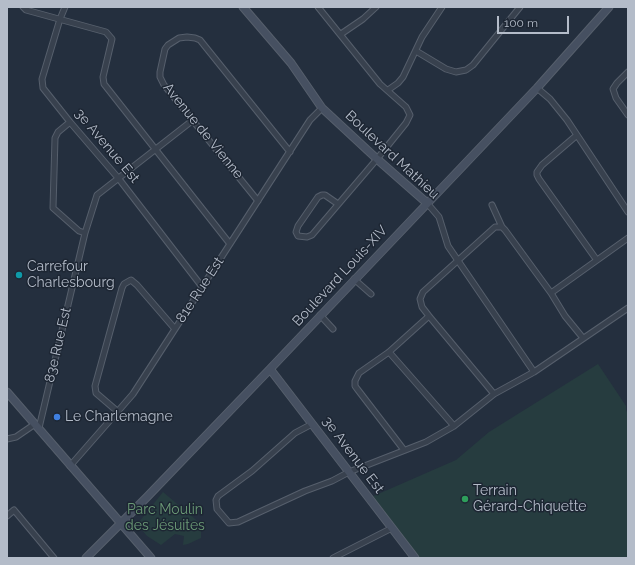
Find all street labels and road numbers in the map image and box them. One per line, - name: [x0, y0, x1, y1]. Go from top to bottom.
- street label: Avenue de Vienne: [159, 80, 247, 182]
- street label: 3e Avenue Est: [71, 105, 143, 187]
- street label: Boulevard Mathieu: [342, 107, 442, 203]
- street label: Boulevard Louis-XIV: [289, 222, 391, 330]
- street label: 81e Rue Est: [172, 254, 228, 326]
- street label: 83e Rue Est: [41, 306, 75, 384]
- street label: 3e Avenue Est: [319, 413, 387, 497]

